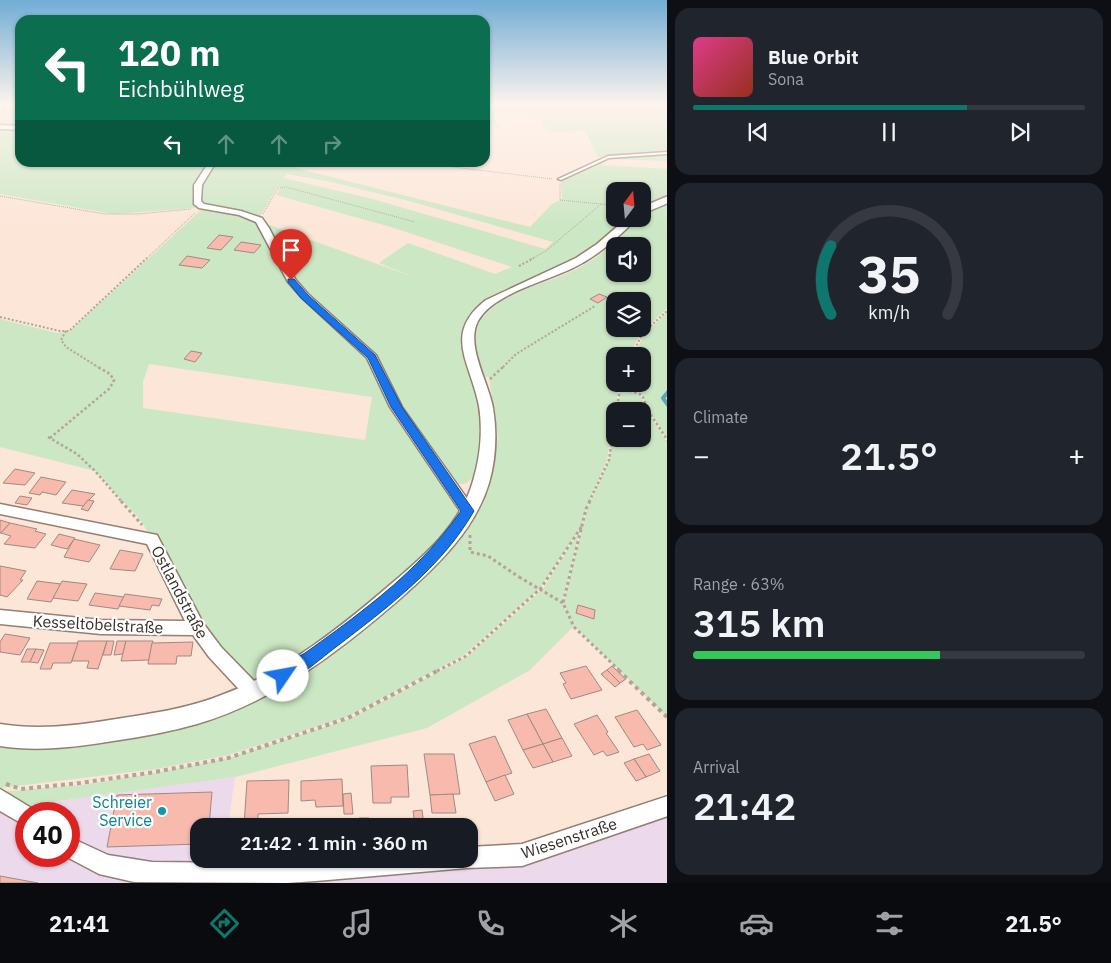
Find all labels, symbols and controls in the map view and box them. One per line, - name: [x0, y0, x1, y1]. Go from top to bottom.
- text: 120 m: [118, 30, 221, 76]
- icon: left: [35, 35, 100, 100]
- text: Blue Orbit: [768, 45, 858, 69]
- text: Sona: [768, 69, 804, 89]
- text: Eichbühlweg: [118, 74, 244, 103]
- icon: previous: [744, 118, 772, 146]
- icon: pause: [875, 118, 903, 146]
- icon: next: [1006, 118, 1034, 146]
- icon: left: [159, 130, 187, 158]
- icon: ahead: [212, 130, 240, 158]
- icon: ahead: [265, 130, 293, 158]
- icon: right: [318, 130, 346, 158]
- north arrow: [606, 182, 651, 228]
- map controls: [606, 182, 651, 447]
- pin: [270, 229, 312, 280]
- icon: arrive: [277, 236, 305, 264]
- button: sound: [606, 237, 651, 282]
- text: 35: [858, 240, 920, 307]
- button: layers: [606, 292, 651, 337]
- text: km/h: [868, 301, 910, 324]
- button: +: [606, 347, 651, 392]
- button: −: [606, 402, 651, 447]
- text: Climate: [693, 407, 748, 427]
- text: 21.5°: [840, 431, 938, 480]
- text: −: [693, 437, 710, 474]
- text: +: [1068, 437, 1085, 474]
- street label: Ostlandstraße: [147, 542, 213, 642]
- text: Range · 63%: [693, 574, 785, 594]
- text: 315 km: [693, 598, 825, 647]
- street label: Kesseltobelstraße: [32, 611, 164, 637]
- position arrow: [256, 649, 308, 701]
- text: Arrival: [693, 757, 740, 777]
- text: 21:42: [693, 781, 796, 830]
- place label: Schreier Service: [92, 792, 152, 830]
- speed limit sign: 40: [15, 802, 80, 867]
- marker: Schreier Service: [156, 805, 168, 817]
- street label: Wiesenstraße: [519, 813, 620, 863]
- text: 21:42 · 1 min · 360 m: [240, 831, 428, 855]
- icon: directions: [207, 906, 242, 941]
- icon: music: [340, 906, 375, 941]
- icon: phone: [473, 906, 508, 941]
- icon: climate: [606, 906, 641, 941]
- icon: car: [739, 906, 774, 941]
- icon: filters: [872, 906, 907, 941]
- text: 21:41: [49, 909, 109, 938]
- text: 21.5°: [1005, 909, 1062, 938]

